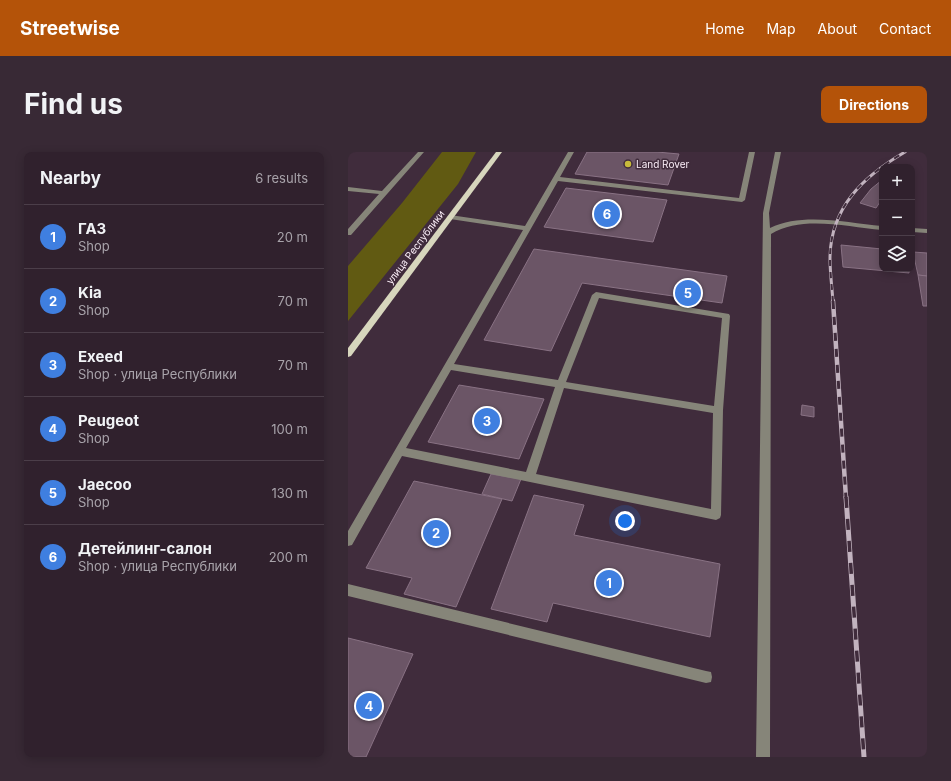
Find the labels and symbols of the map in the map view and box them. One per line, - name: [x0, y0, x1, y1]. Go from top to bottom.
- place label: Land Rover: [636, 158, 689, 170]
- marker: Land Rover: [623, 159, 633, 169]
- pin: 6: [594, 199, 620, 229]
- street label: улица Республики: [383, 208, 447, 286]
- pin: 5: [675, 278, 701, 308]
- pin: 3: [474, 406, 500, 436]
- your location: [615, 511, 635, 531]
- pin: 2: [423, 518, 449, 548]
- pin: 1: [596, 568, 622, 598]
- pin: 4: [356, 691, 382, 721]

